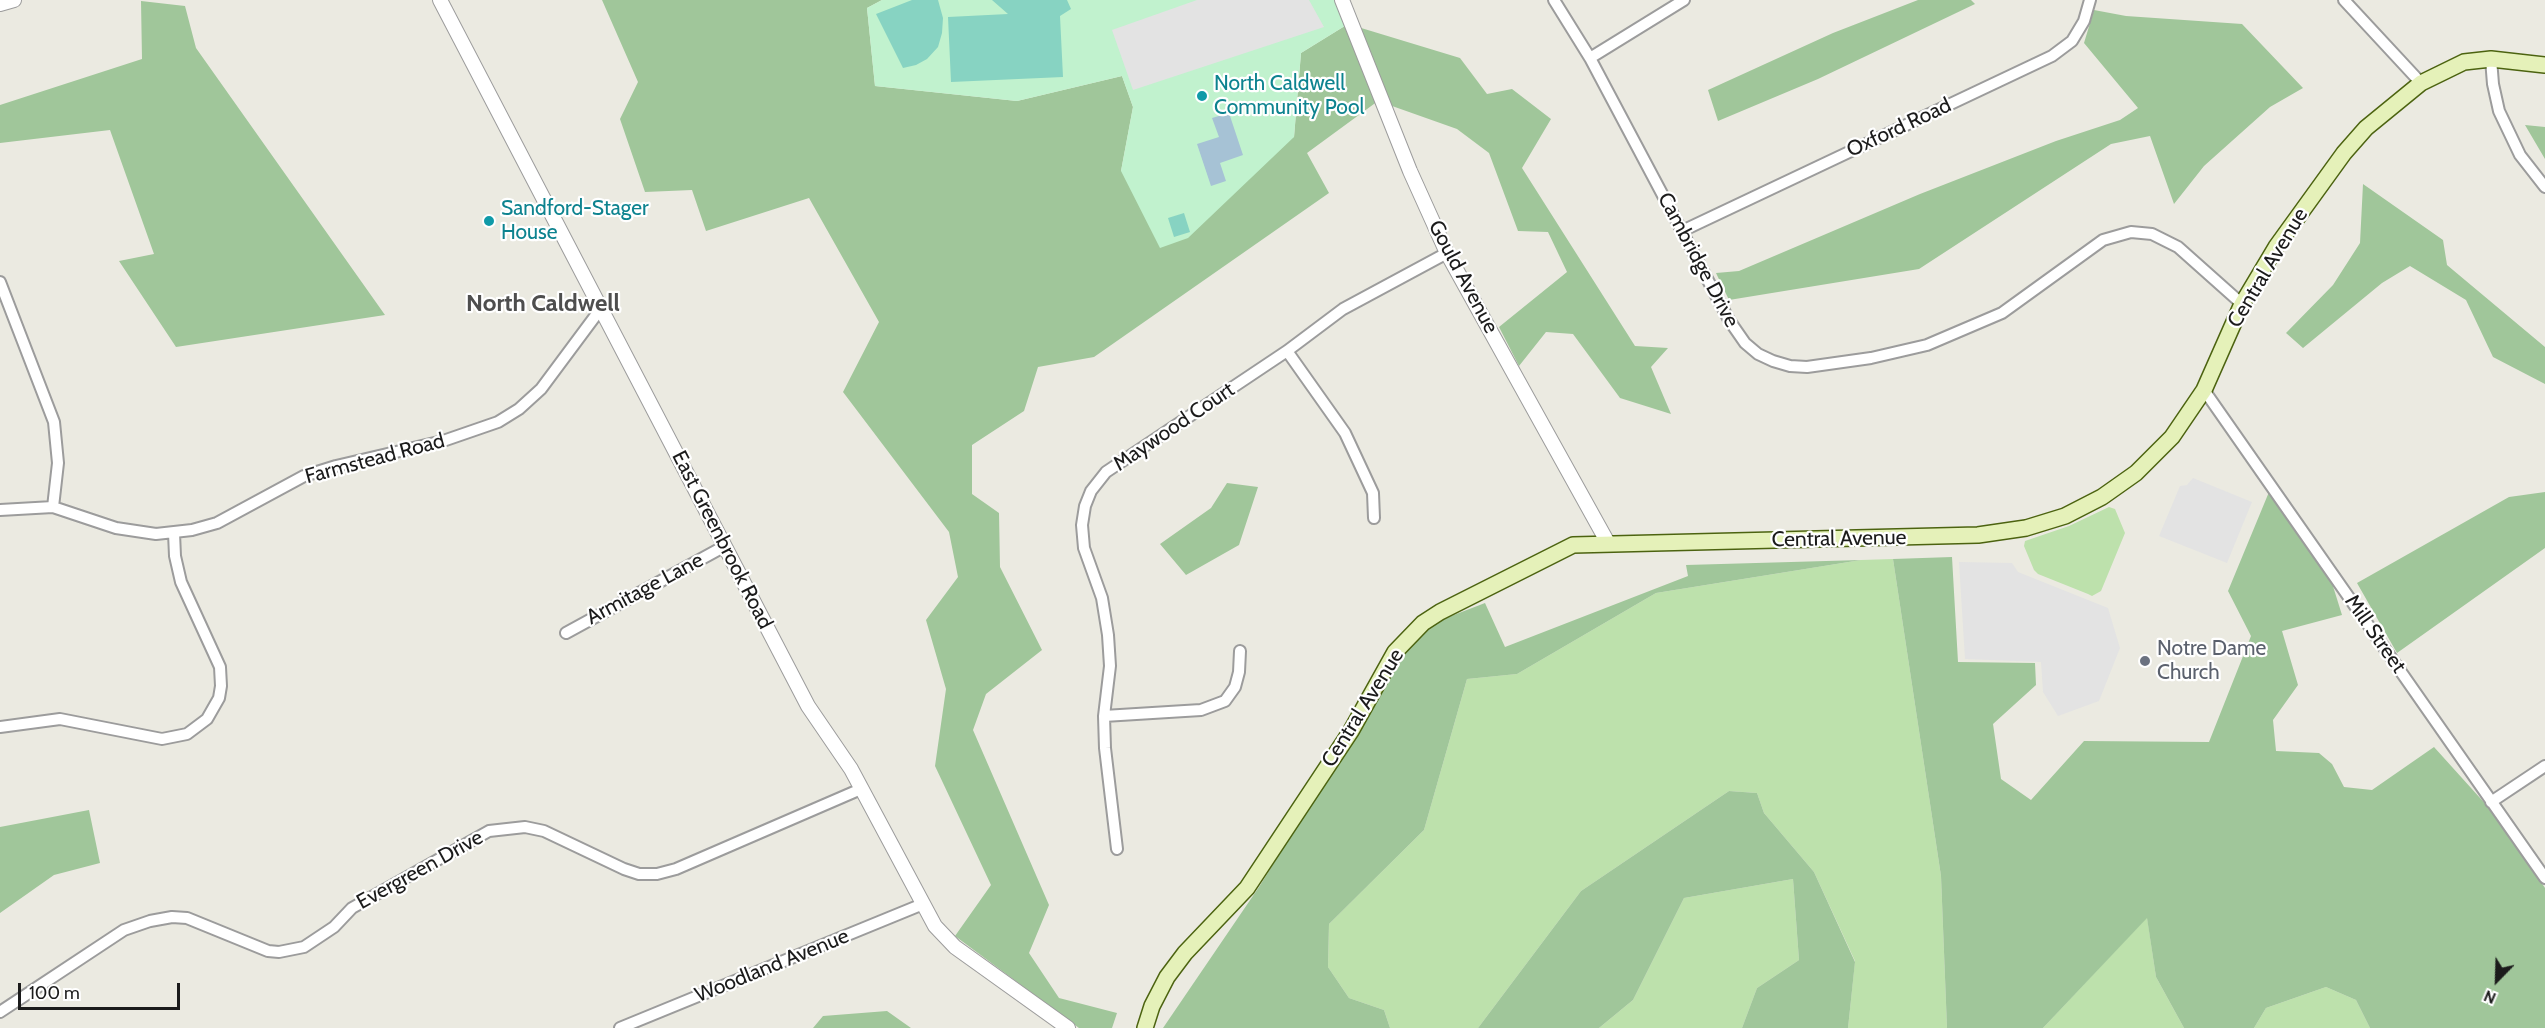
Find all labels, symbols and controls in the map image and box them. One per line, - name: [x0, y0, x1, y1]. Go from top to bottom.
- place label: North Caldwell Community Pool: [1214, 71, 1364, 121]
- marker: North Caldwell Community Pool: [1195, 89, 1209, 103]
- street label: Oxford Road: [1843, 93, 1955, 163]
- street label: Cambridge Drive: [1652, 188, 1744, 332]
- place label: Sandford-Stager House: [501, 196, 649, 246]
- street label: Central Avenue: [2222, 204, 2314, 332]
- marker: Sandford-Stager House: [482, 214, 496, 228]
- street label: Gould Avenue: [1423, 216, 1503, 338]
- district label: North Caldwell: [466, 290, 620, 318]
- street label: Maywood Court: [1109, 377, 1239, 477]
- street label: Farmstead Road: [302, 428, 448, 490]
- street label: East Greenbrook Road: [666, 447, 778, 633]
- street label: Central Avenue: [1771, 525, 1907, 553]
- street label: Armitage Lane: [582, 548, 708, 630]
- street label: Mill Street: [2339, 590, 2411, 678]
- place label: Notre Dame Church: [2157, 636, 2266, 686]
- street label: Central Avenue: [1317, 644, 1409, 772]
- marker: Notre Dame Church: [2138, 654, 2152, 668]
- street label: Evergreen Drive: [352, 825, 488, 915]
- street label: Woodland Avenue: [691, 924, 853, 1008]
- north arrow: [2467, 950, 2527, 1010]
- scale bar: [21, 971, 183, 1009]
- text: 100 m: [29, 982, 80, 1004]
- text: N: [2481, 986, 2499, 1008]

